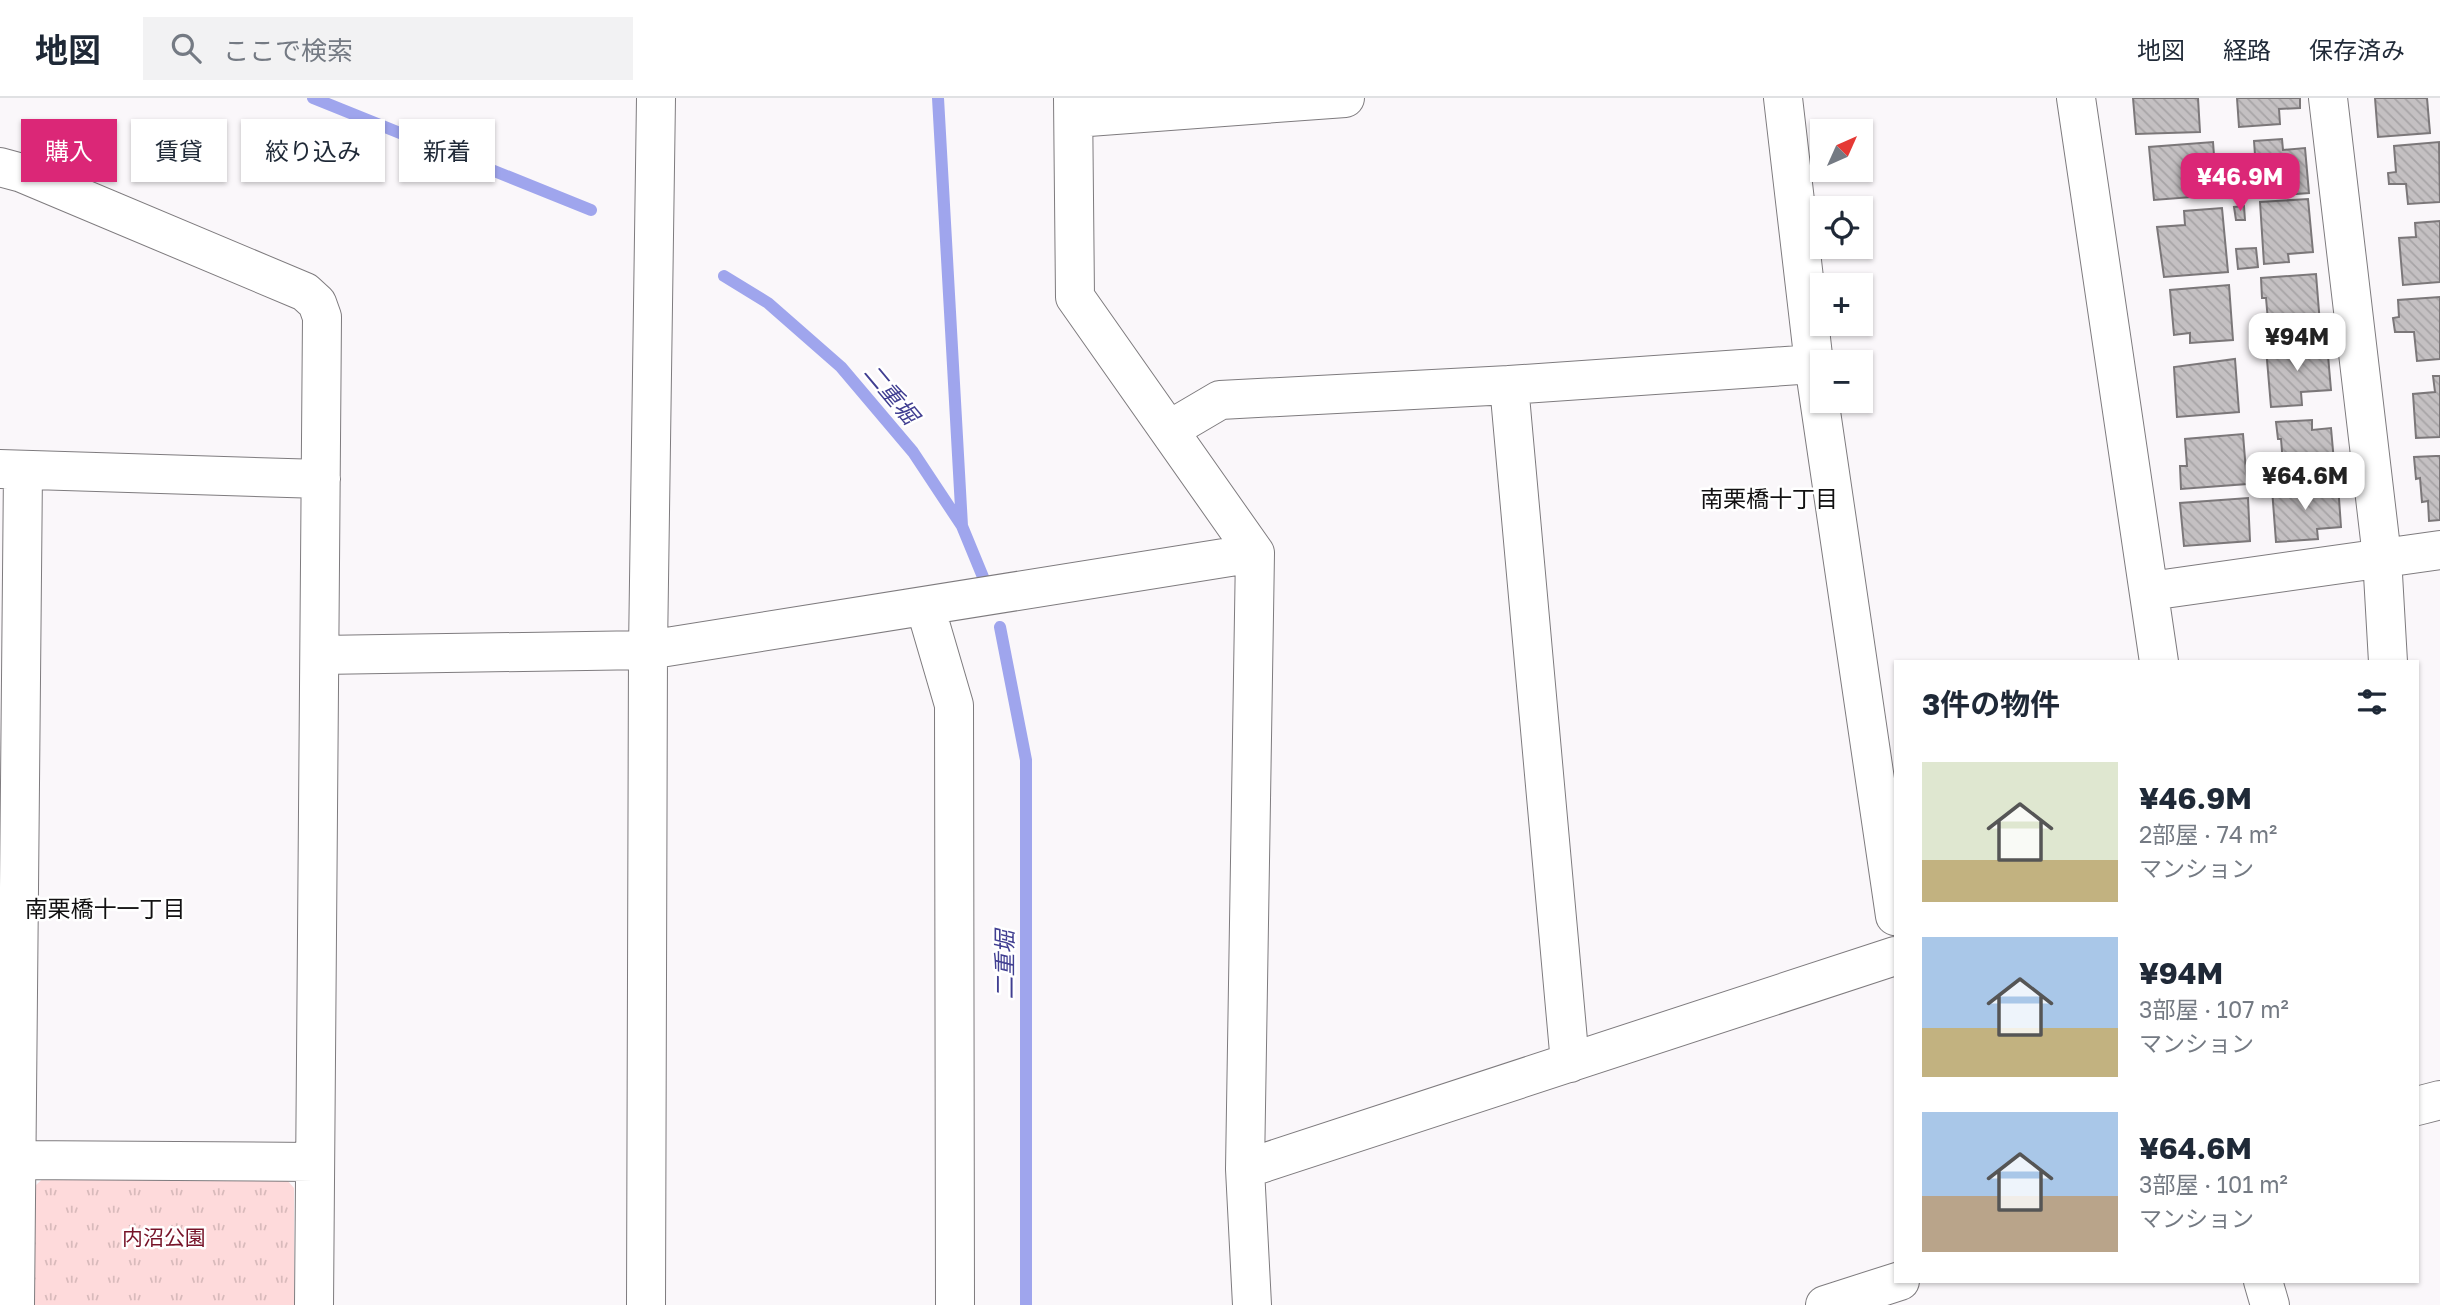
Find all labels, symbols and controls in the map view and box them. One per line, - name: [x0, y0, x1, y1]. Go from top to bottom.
- search box: [143, 17, 633, 80]
- icon: search: [167, 29, 205, 67]
- text: 地図: [35, 30, 101, 69]
- text: ここで検索: [223, 35, 353, 66]
- text: 地図: [2137, 35, 2185, 64]
- text: 経路: [2223, 35, 2271, 64]
- text: 保存済み: [2309, 35, 2405, 64]
- chip: 購入: [21, 119, 117, 182]
- chip: 賃貸: [131, 119, 227, 182]
- chip: 絞り込み: [241, 119, 385, 182]
- chip: 新着: [399, 119, 495, 182]
- north arrow: [1810, 119, 1872, 182]
- map controls: [1810, 119, 1873, 413]
- pin: ¥46.9M: [2183, 153, 2297, 213]
- text: ¥46.9M: [2197, 162, 2283, 190]
- button: locate: [1810, 196, 1873, 259]
- button: +: [1810, 273, 1873, 336]
- pin: ¥94M: [2256, 314, 2338, 373]
- text: ¥94M: [2265, 322, 2329, 350]
- button: −: [1810, 350, 1873, 413]
- water label: 二重堀: [859, 358, 927, 431]
- pin: ¥64.6M: [2248, 452, 2362, 512]
- text: ¥64.6M: [2262, 461, 2348, 489]
- district label: 南栗橋十丁目: [1700, 484, 1838, 512]
- icon: filters: [2353, 683, 2391, 721]
- text: 3件の物件: [1922, 686, 2060, 722]
- text: ¥46.9M: [2139, 780, 2252, 816]
- icon: home: [1978, 790, 2062, 874]
- text: 2部屋 · 74 m²: [2139, 820, 2277, 848]
- text: マンション: [2139, 854, 2254, 882]
- district label: 南栗橋十一丁目: [25, 894, 186, 922]
- water label: 二重堀: [990, 928, 1018, 1000]
- text: ¥94M: [2139, 955, 2223, 991]
- icon: home: [1978, 965, 2062, 1049]
- text: 3部屋 · 107 m²: [2139, 995, 2289, 1023]
- text: マンション: [2139, 1029, 2254, 1057]
- text: ¥64.6M: [2139, 1130, 2252, 1166]
- icon: home: [1978, 1140, 2062, 1224]
- text: 3部屋 · 101 m²: [2139, 1170, 2288, 1198]
- text: マンション: [2139, 1204, 2254, 1232]
- park label: 内沼公園: [122, 1224, 206, 1250]

